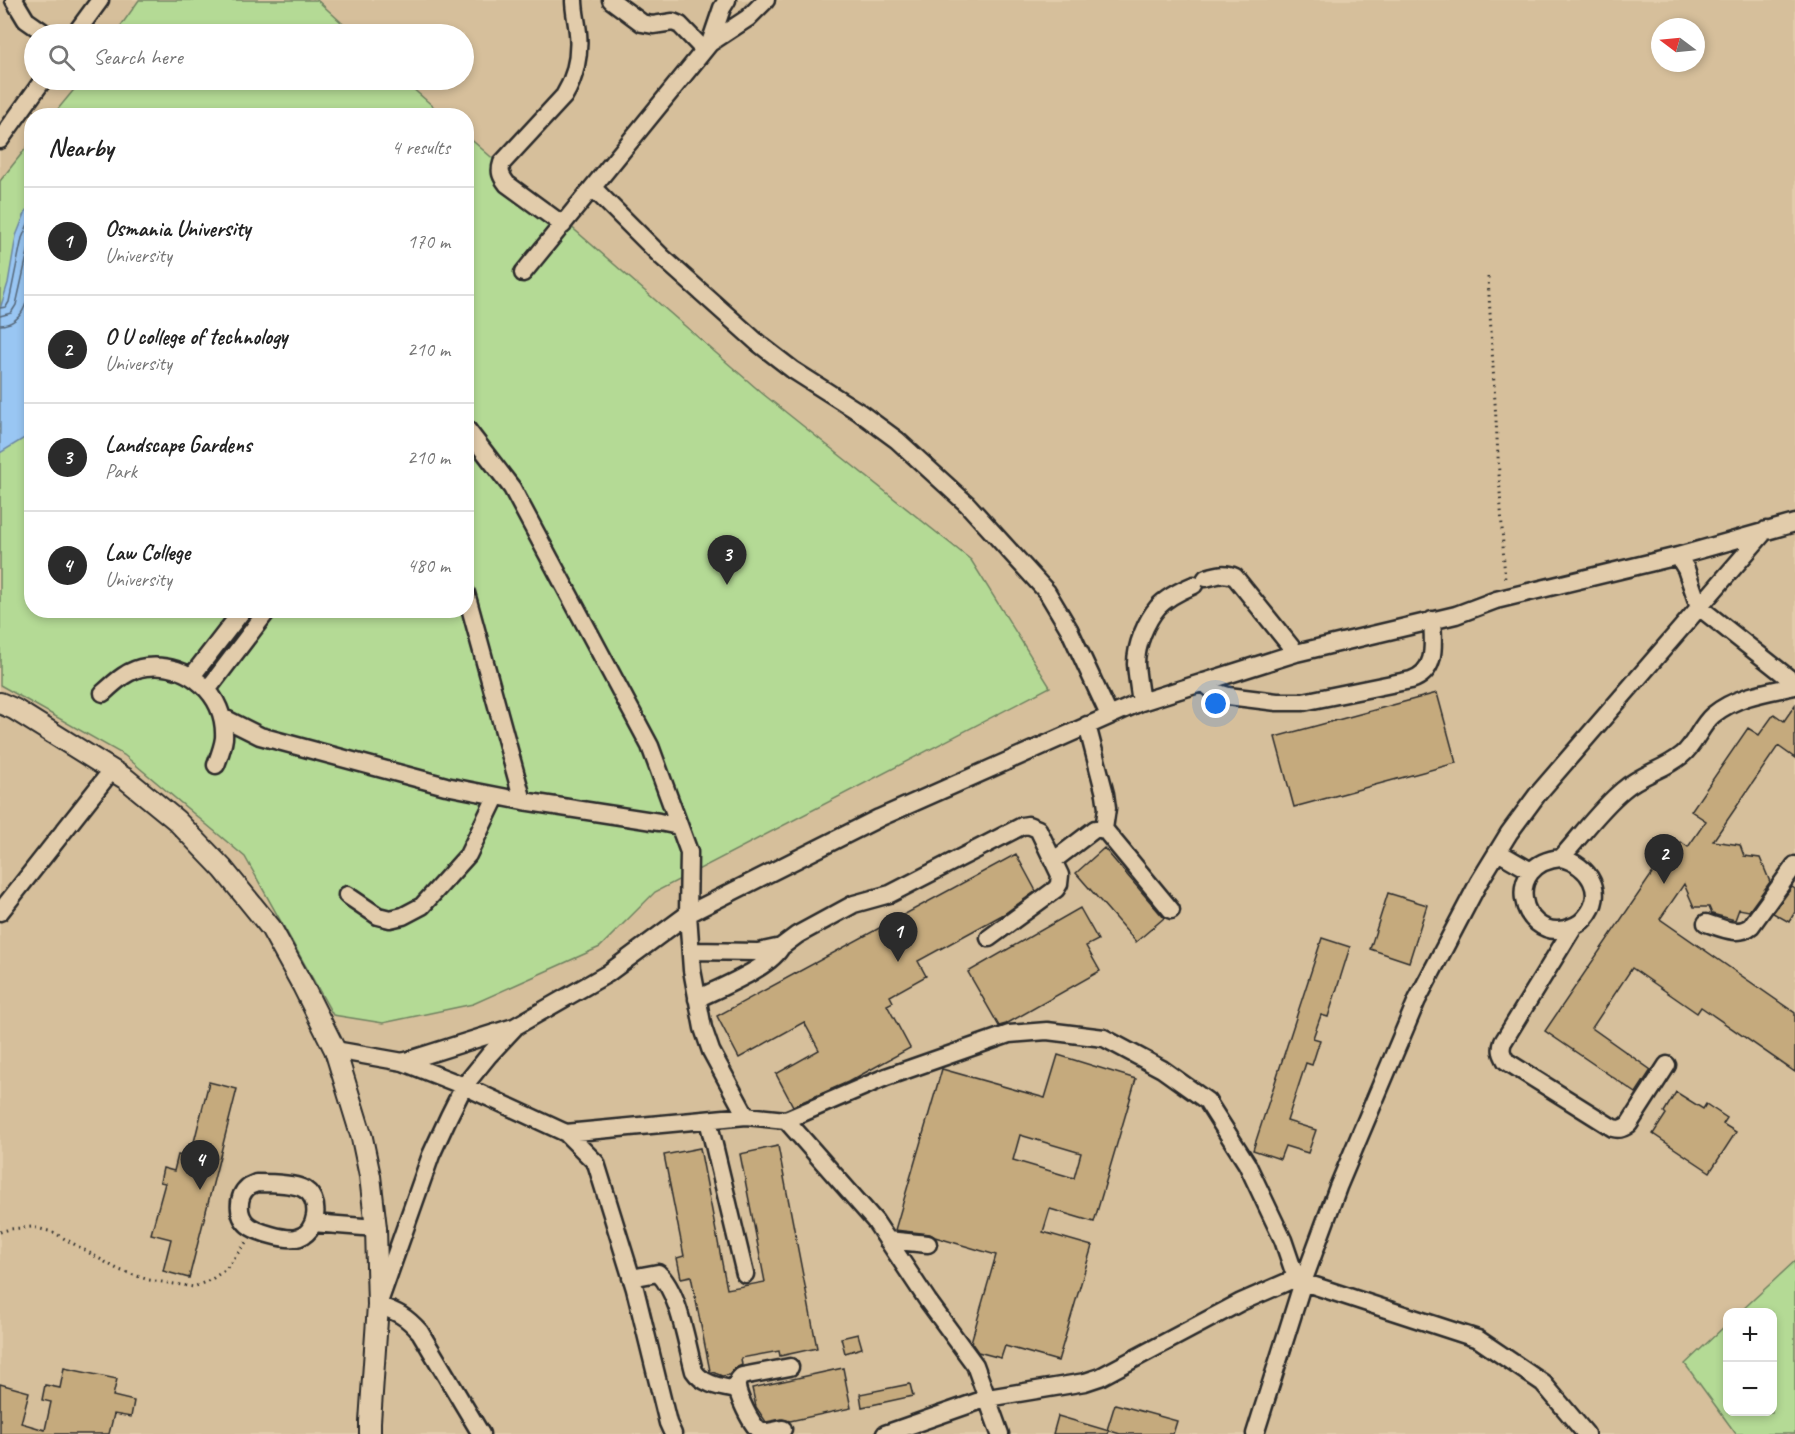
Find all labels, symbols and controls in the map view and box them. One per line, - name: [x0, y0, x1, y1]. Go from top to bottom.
- north arrow: [1651, 18, 1705, 72]
- search box: [24, 24, 474, 90]
- icon: search: [45, 41, 78, 74]
- text: Search here: [93, 43, 183, 71]
- text: Nearby: [48, 131, 113, 164]
- text: 4 results: [391, 135, 450, 160]
- text: Osmania University: [105, 215, 251, 243]
- text: 1: [63, 229, 72, 254]
- text: 170 m: [407, 229, 450, 254]
- text: University: [105, 243, 172, 268]
- text: O U college of technology: [105, 323, 287, 351]
- text: 2: [63, 337, 72, 362]
- text: 210 m: [407, 337, 450, 362]
- text: University: [105, 351, 172, 376]
- text: Landscape Gardens: [105, 431, 251, 459]
- text: 3: [63, 445, 72, 470]
- text: 210 m: [407, 445, 450, 470]
- text: Park: [105, 459, 137, 484]
- pin: 3: [708, 536, 746, 585]
- text: Law College: [105, 539, 190, 567]
- text: 4: [63, 553, 72, 578]
- text: 480 m: [407, 553, 450, 578]
- text: University: [105, 567, 172, 592]
- your location: [1201, 689, 1230, 718]
- pin: 2: [1644, 834, 1684, 884]
- pin: 1: [878, 912, 918, 962]
- pin: 4: [180, 1140, 220, 1190]
- map controls: [1723, 1308, 1777, 1416]
- button: +: [1723, 1308, 1777, 1362]
- button: −: [1723, 1362, 1777, 1416]

